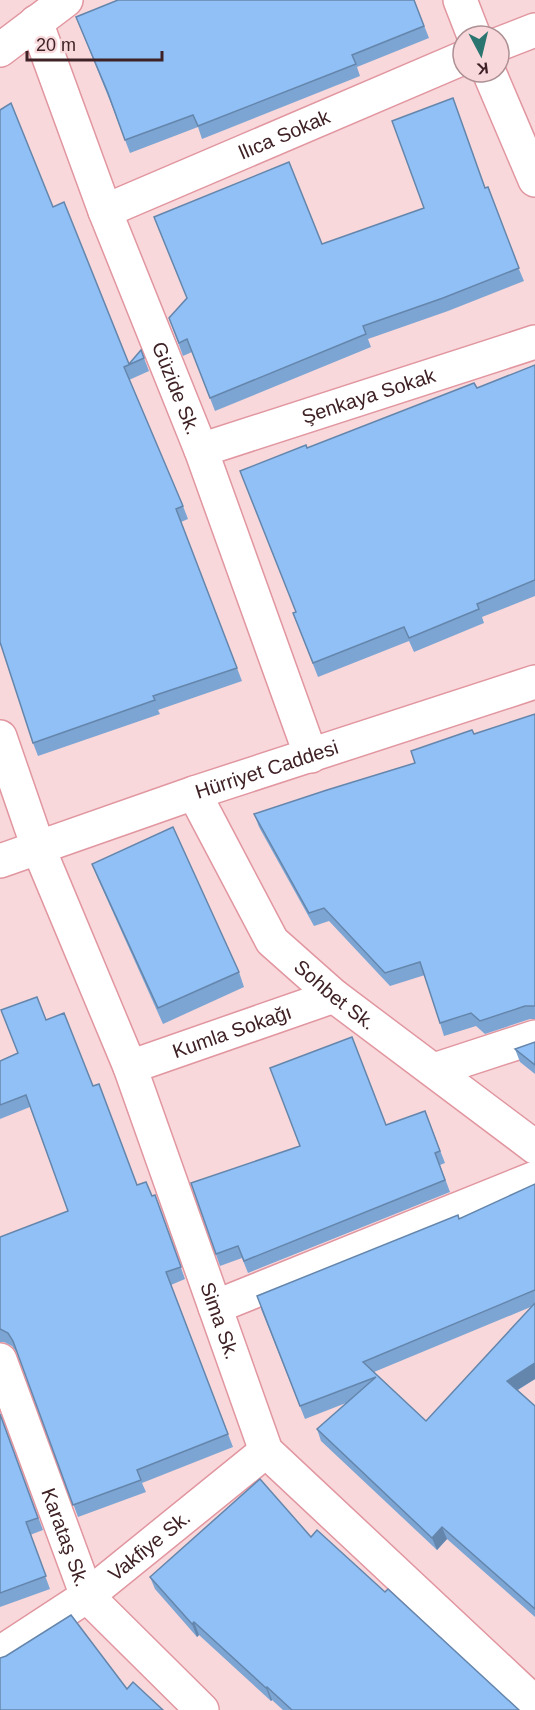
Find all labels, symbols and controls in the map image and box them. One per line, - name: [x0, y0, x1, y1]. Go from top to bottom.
- scale bar: [27, 24, 162, 62]
- north arrow: [451, 24, 511, 84]
- text: 20 m: [36, 35, 76, 55]
- text: K: [476, 59, 490, 78]
- street label: llıca Sokak: [236, 105, 334, 163]
- street label: Güzide Sk.: [148, 339, 205, 438]
- street label: Şenkaya Sokak: [299, 364, 439, 428]
- street label: Hürriyet Caddesi: [192, 736, 341, 803]
- street label: Sohbet Sk.: [290, 955, 380, 1034]
- street label: Kumla Sokağı: [170, 1001, 294, 1062]
- street label: Sima Sk.: [196, 1279, 244, 1362]
- street label: Karataş Sk.: [37, 1485, 94, 1590]
- street label: Vakfiye Sk.: [104, 1506, 194, 1585]

